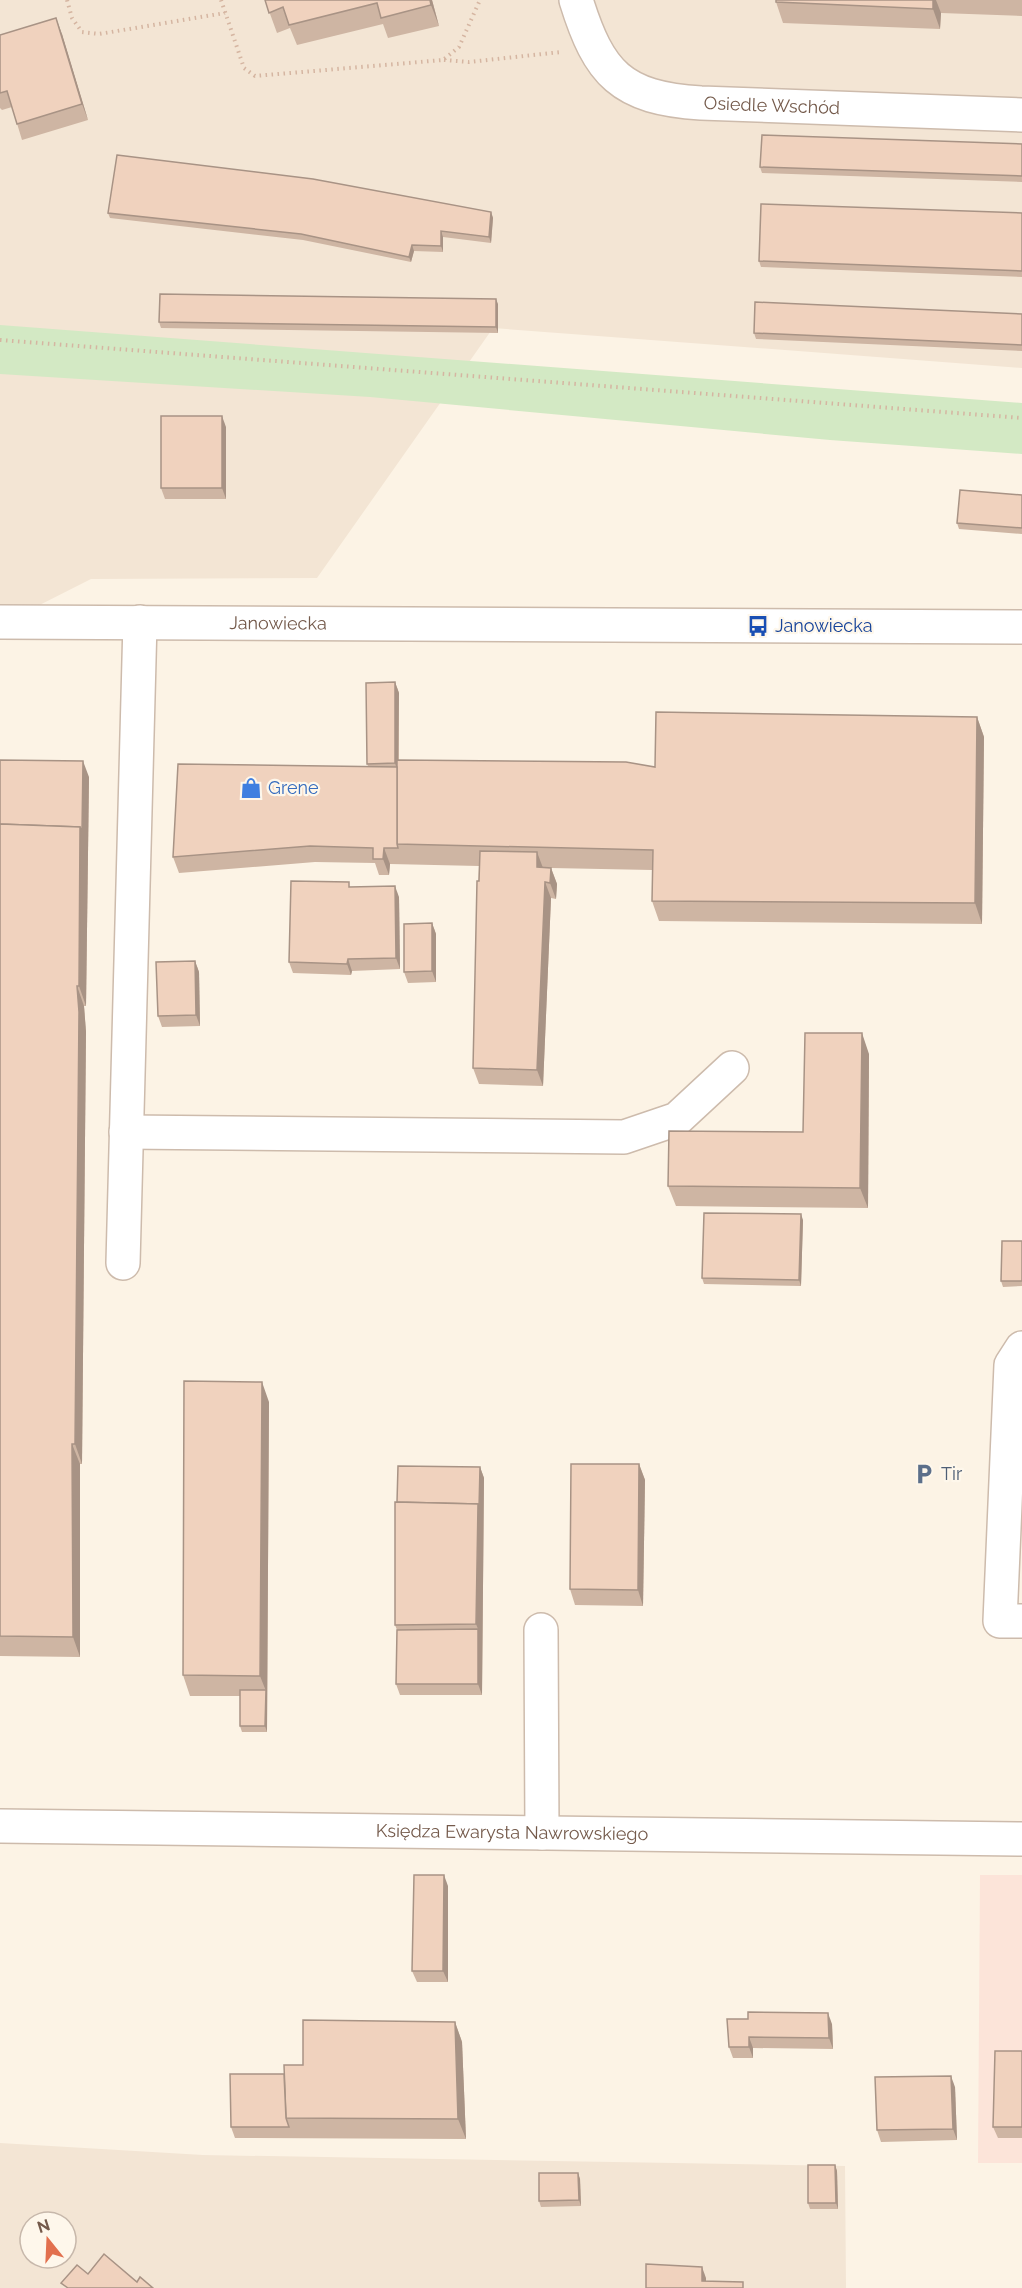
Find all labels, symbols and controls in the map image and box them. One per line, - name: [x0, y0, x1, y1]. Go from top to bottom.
- street label: Osiedle Wschód: [703, 92, 840, 118]
- street label: Janowiecka: [229, 612, 327, 634]
- bus stop icon: Janowiecka: [746, 614, 770, 638]
- place label: Janowiecka: [775, 615, 873, 636]
- shop icon: Grene: [239, 776, 263, 800]
- place label: Grene: [268, 777, 319, 798]
- parking icon: Tir: [912, 1462, 936, 1486]
- place label: Tir: [941, 1463, 963, 1484]
- street label: Księdza Ewarysta Nawrowskiego: [376, 1820, 649, 1844]
- north arrow: [18, 2210, 78, 2270]
- text: N: [35, 2215, 52, 2237]

